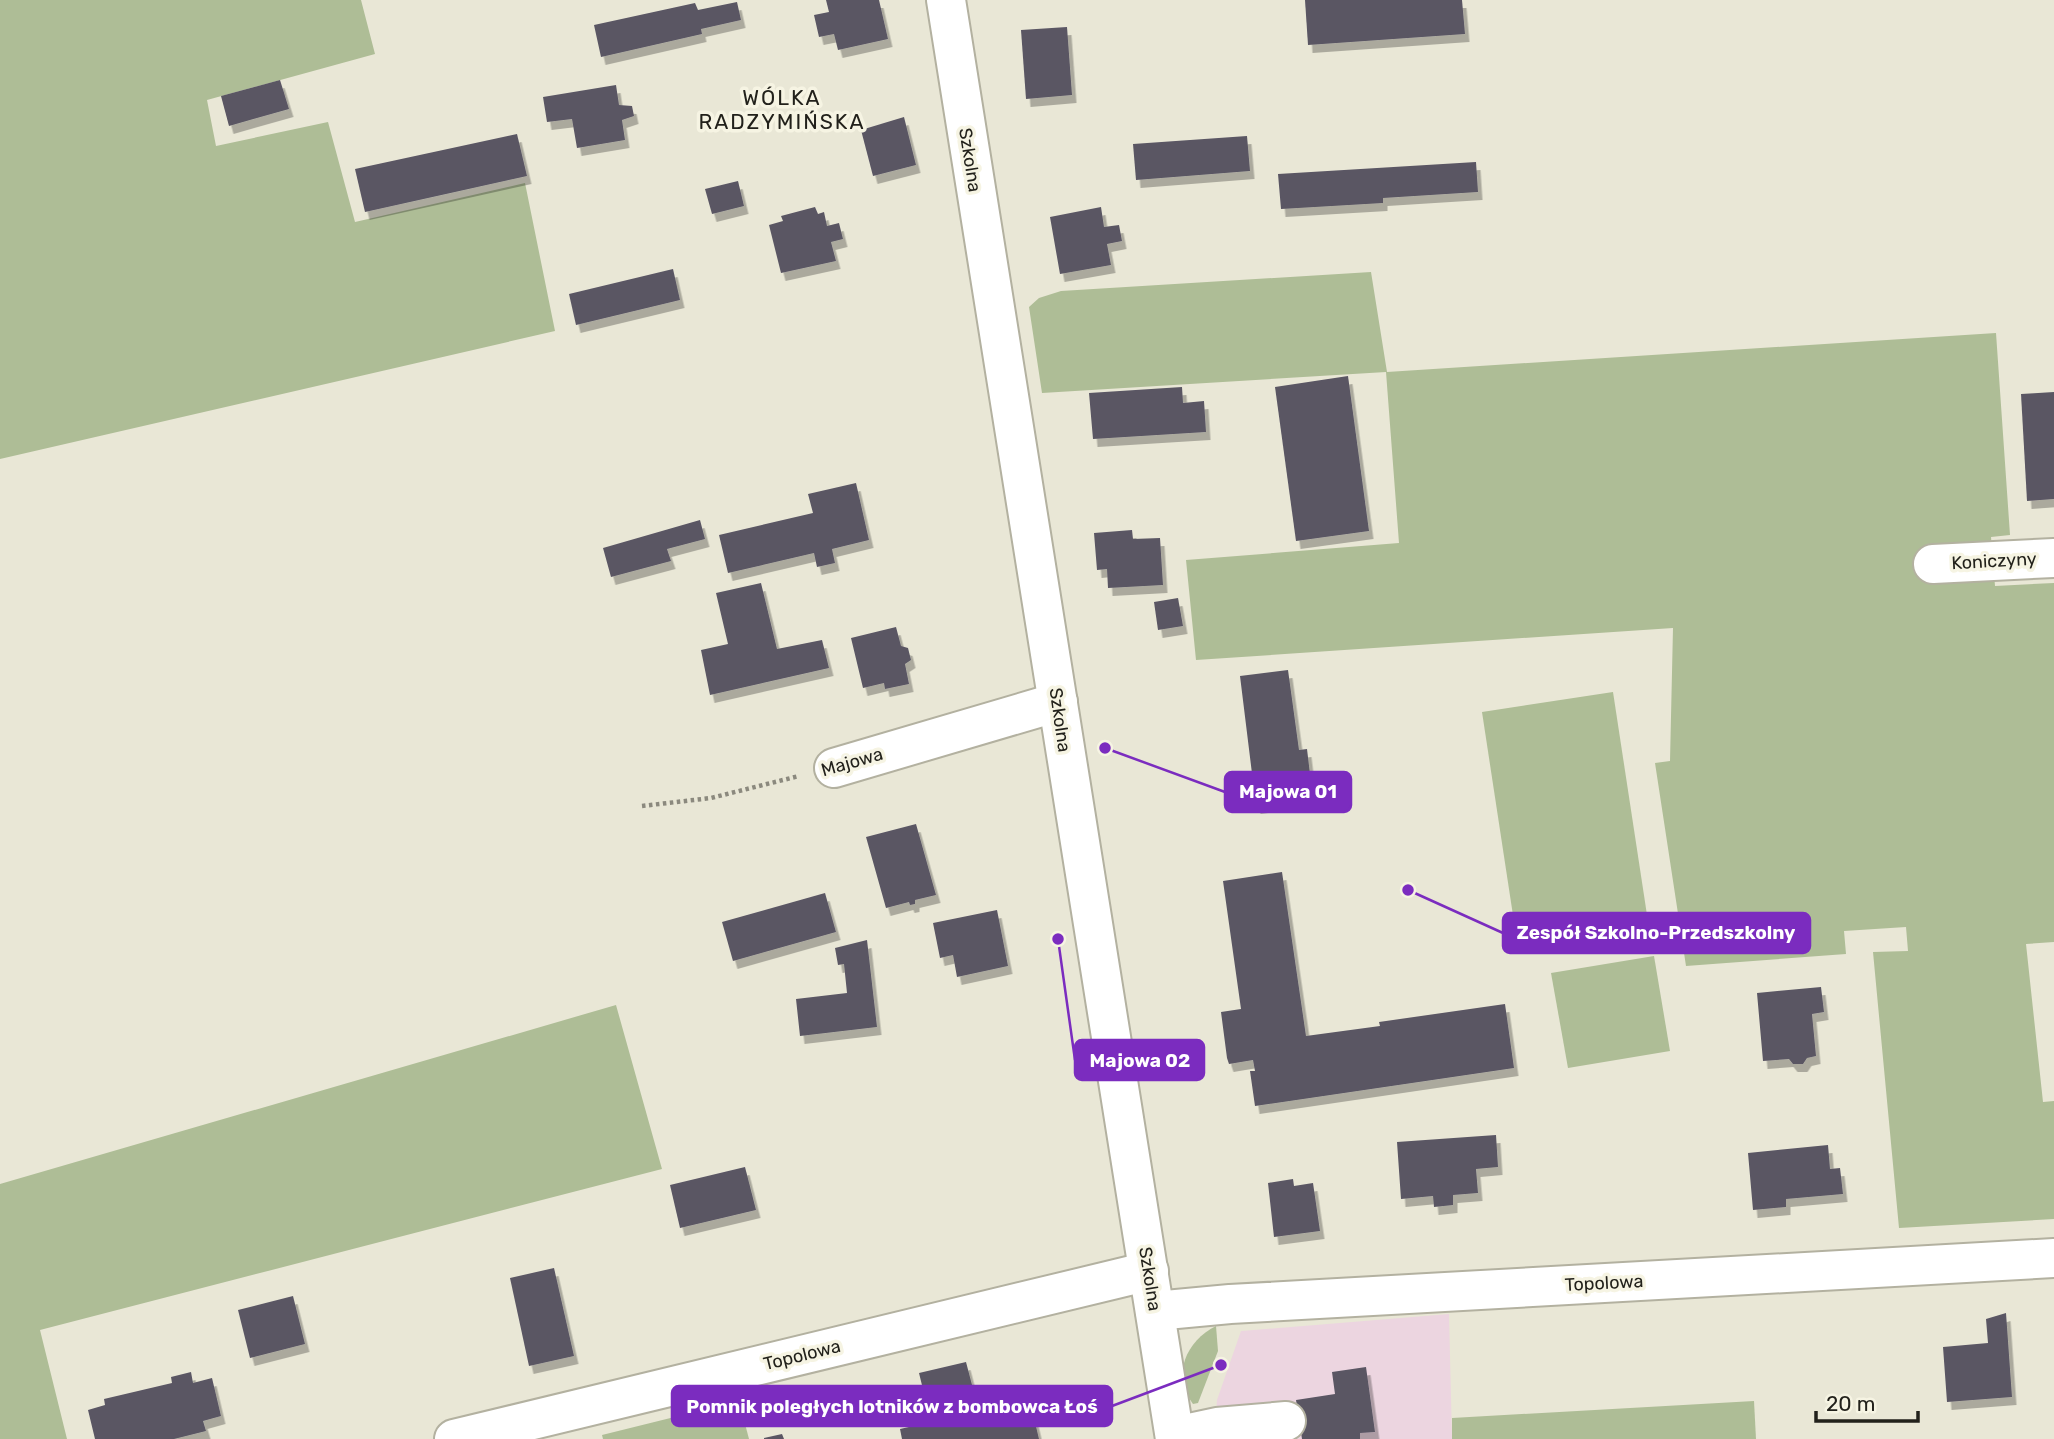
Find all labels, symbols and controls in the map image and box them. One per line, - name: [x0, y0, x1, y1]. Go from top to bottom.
- district label: WÓLKA RADZYMIŃSKA: [698, 85, 866, 134]
- street label: Szkolna: [954, 126, 986, 194]
- street label: Koniczyny: [1951, 548, 2037, 574]
- street label: Szkolna: [1045, 686, 1075, 754]
- street label: Majowa: [819, 743, 885, 781]
- callout: Majowa 01: [1225, 772, 1351, 812]
- text: Majowa 01: [1239, 780, 1337, 803]
- callout: Zespół Szkolno-Przedszkolny: [1503, 913, 1810, 953]
- text: Zespół Szkolno-Przedszkolny: [1517, 921, 1796, 944]
- callout: Majowa 02: [1075, 1040, 1204, 1080]
- text: Majowa 02: [1090, 1049, 1190, 1072]
- street label: Szkolna: [1134, 1245, 1166, 1313]
- street label: Topolowa: [1564, 1270, 1644, 1296]
- street label: Topolowa: [761, 1335, 843, 1375]
- scale bar: [1816, 1380, 1918, 1424]
- callout: Pomnik poległych lotników z bombowca Łoś: [672, 1386, 1112, 1426]
- text: 20 m: [1826, 1391, 1875, 1416]
- text: Pomnik poległych lotników z bombowca Łoś: [686, 1395, 1098, 1418]

